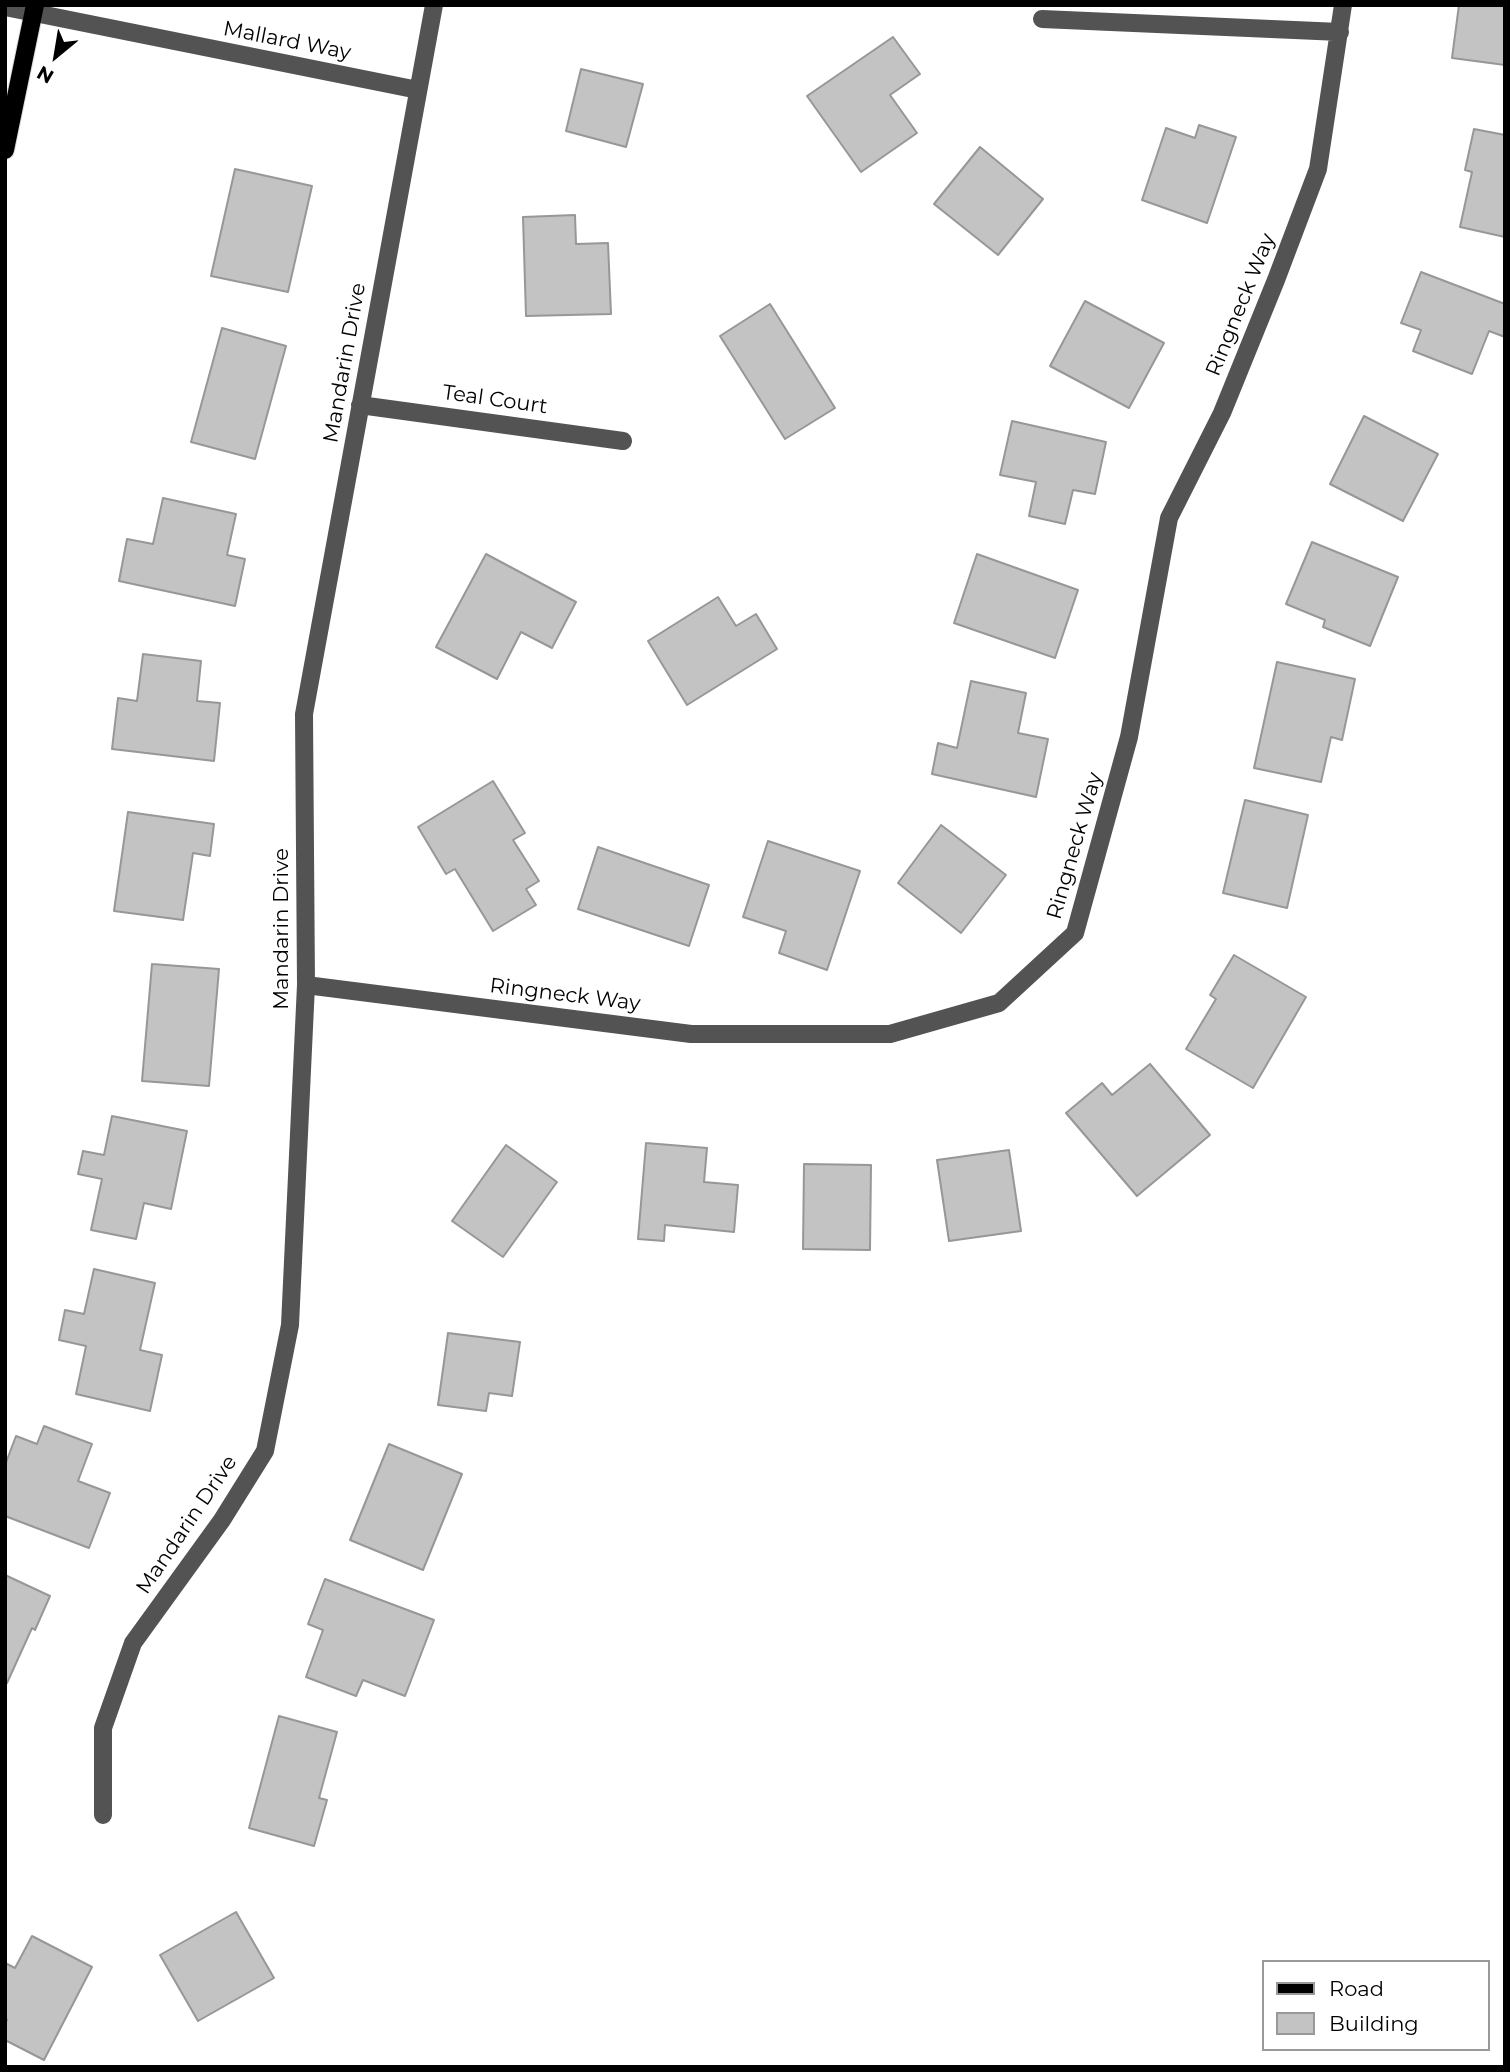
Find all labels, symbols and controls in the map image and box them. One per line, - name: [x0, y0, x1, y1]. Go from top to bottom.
- street label: Mallard Way: [221, 16, 353, 66]
- north arrow: [21, 21, 91, 91]
- text: N: [33, 61, 58, 88]
- street label: Ringneck Way: [1201, 230, 1281, 380]
- street label: Mandarin Drive: [319, 281, 371, 445]
- street label: Teal Court: [441, 380, 549, 420]
- street label: Ringneck Way: [1042, 770, 1108, 922]
- street label: Mandarin Drive: [269, 848, 295, 1010]
- street label: Ringneck Way: [488, 973, 642, 1017]
- street label: Mandarin Drive: [131, 1451, 243, 1599]
- legend: [1262, 1960, 1489, 2051]
- text: Road: [1329, 1976, 1384, 2001]
- text: Building: [1329, 2011, 1419, 2036]

